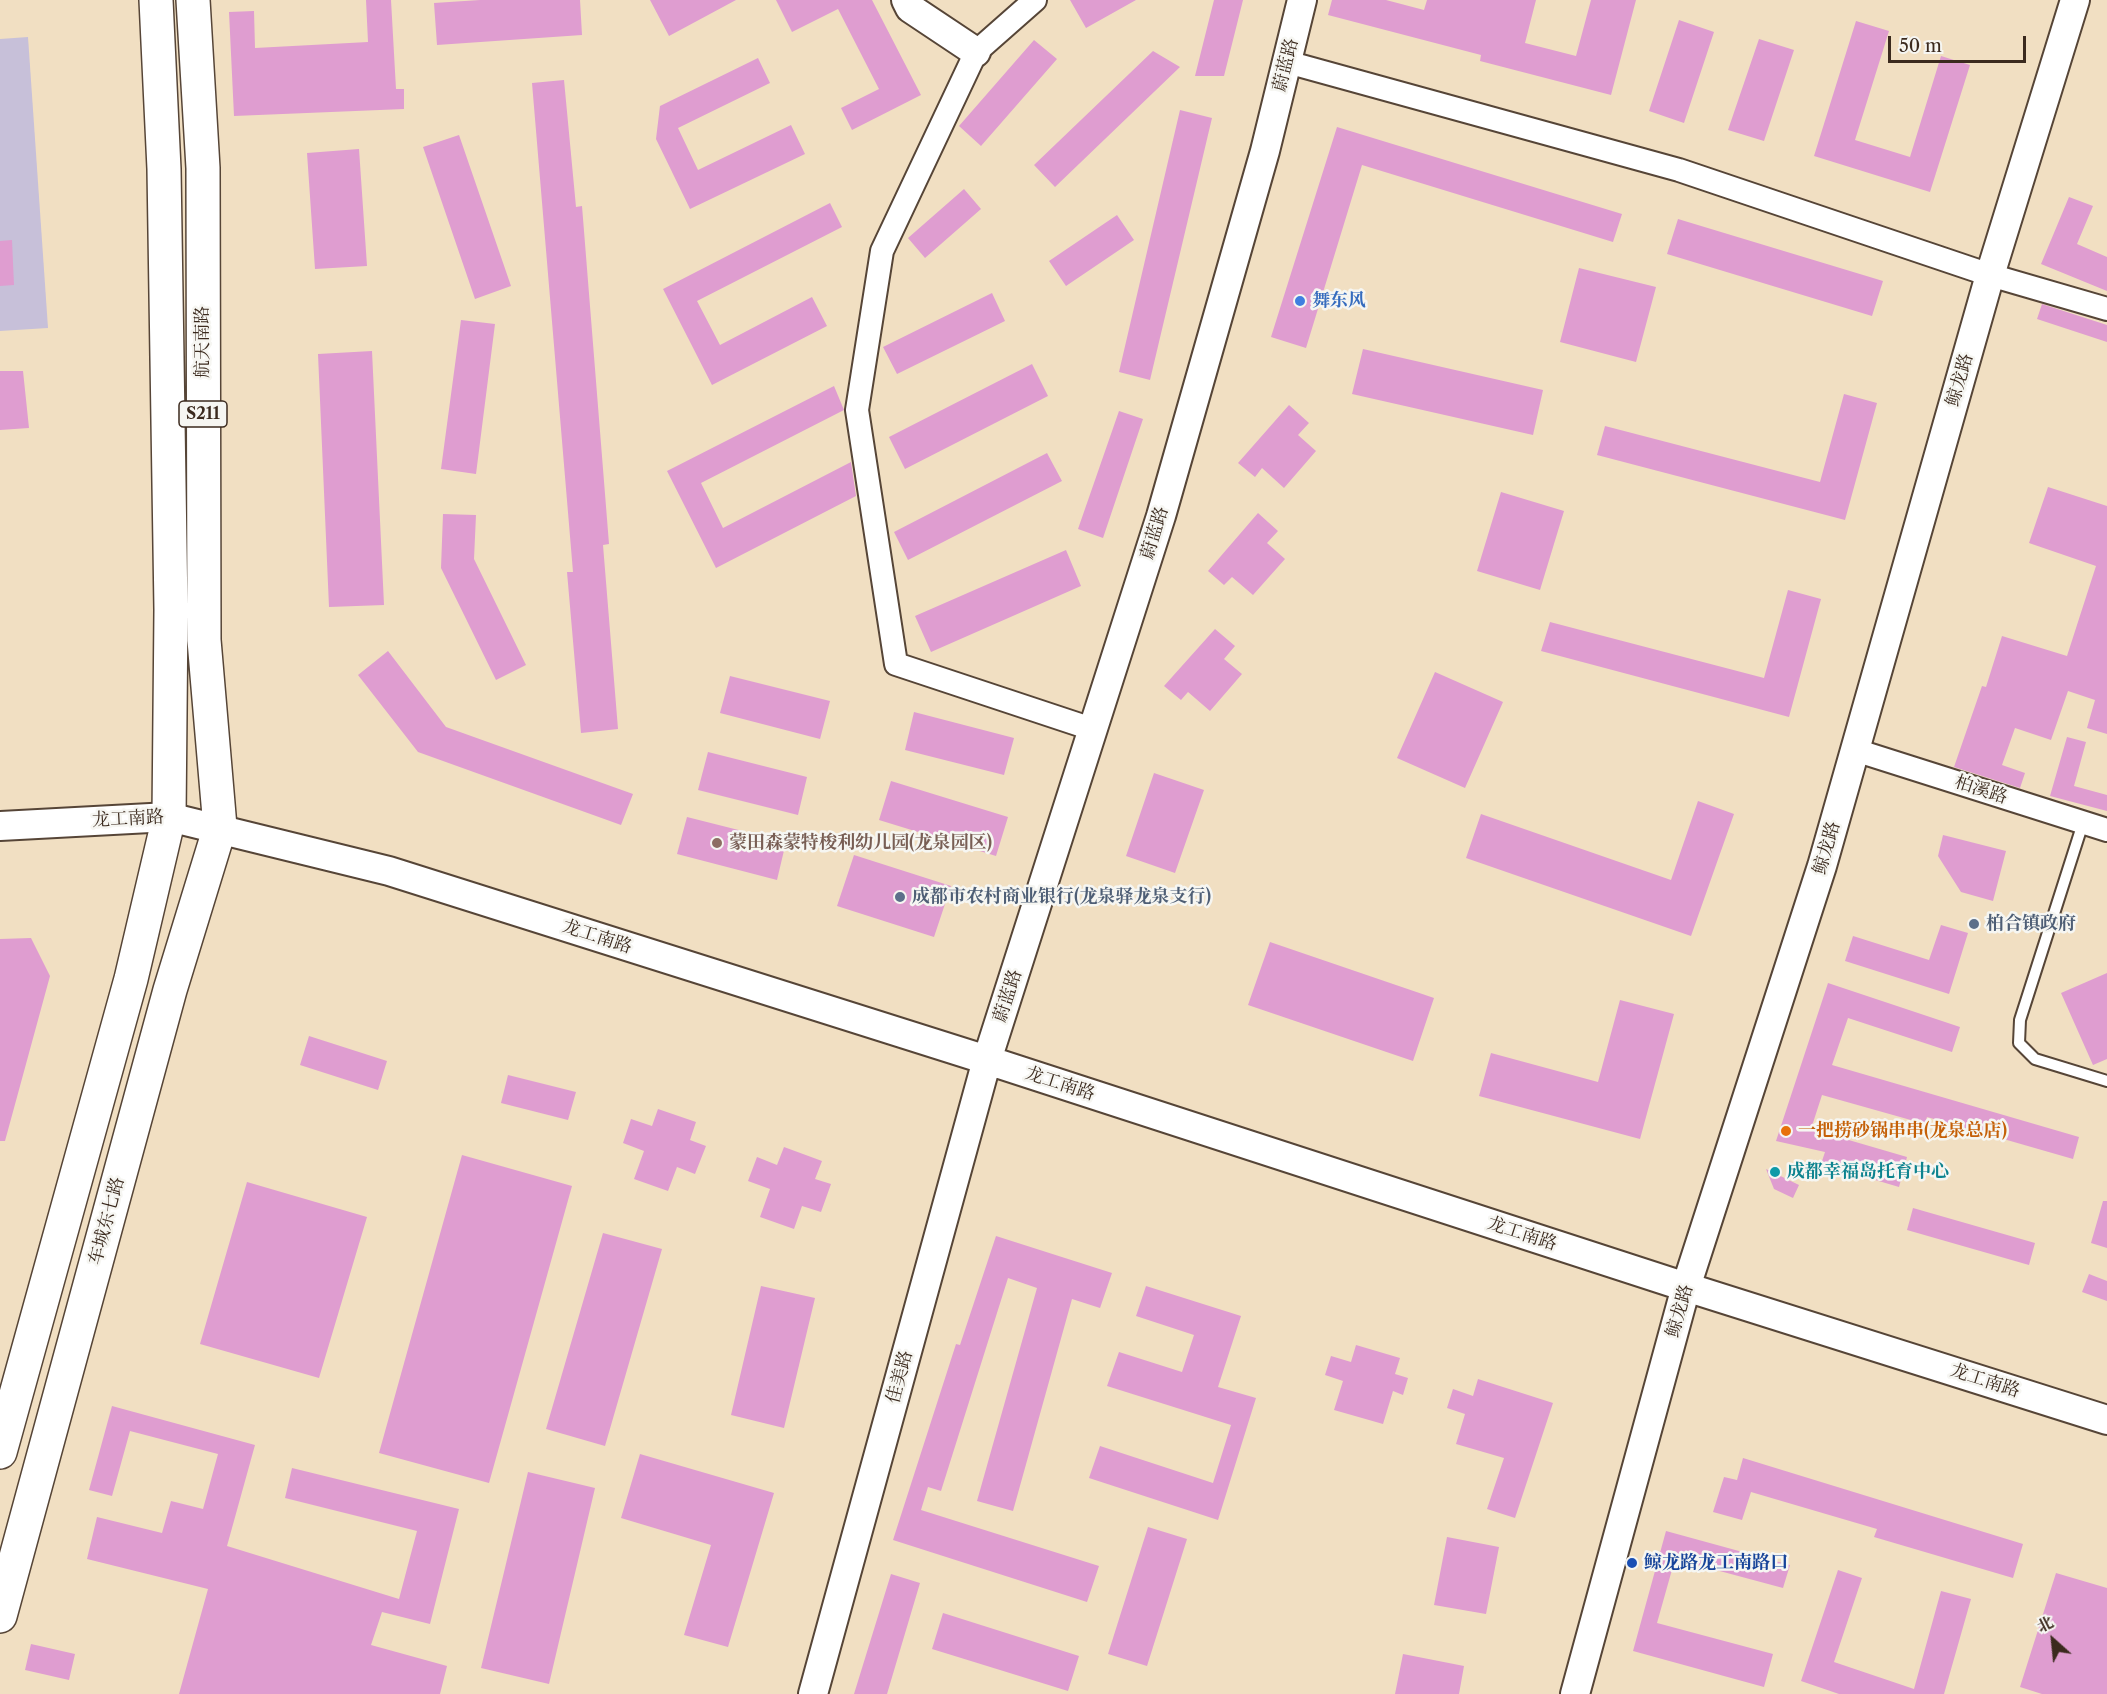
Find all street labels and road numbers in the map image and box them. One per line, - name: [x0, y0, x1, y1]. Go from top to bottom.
- street label: 蔚蓝路: [1269, 36, 1303, 94]
- street label: 航天南路: [192, 306, 214, 378]
- street label: 鲸龙路: [1942, 351, 1978, 409]
- road number: S211: [179, 401, 227, 427]
- street label: 蔚蓝路: [1137, 504, 1173, 562]
- street label: 柏溪路: [1952, 771, 2010, 809]
- street label: 龙工南路: [91, 806, 165, 832]
- street label: 鲸龙路: [1809, 819, 1845, 877]
- street label: 龙工南路: [559, 916, 635, 958]
- street label: 蔚蓝路: [989, 967, 1027, 1025]
- street label: 龙工南路: [1022, 1063, 1098, 1105]
- street label: 车城东七路: [85, 1175, 129, 1267]
- street label: 龙工南路: [1484, 1213, 1560, 1255]
- street label: 鲸龙路: [1662, 1282, 1698, 1340]
- street label: 佳美路: [883, 1348, 917, 1406]
- street label: 龙工南路: [1947, 1360, 2023, 1402]

